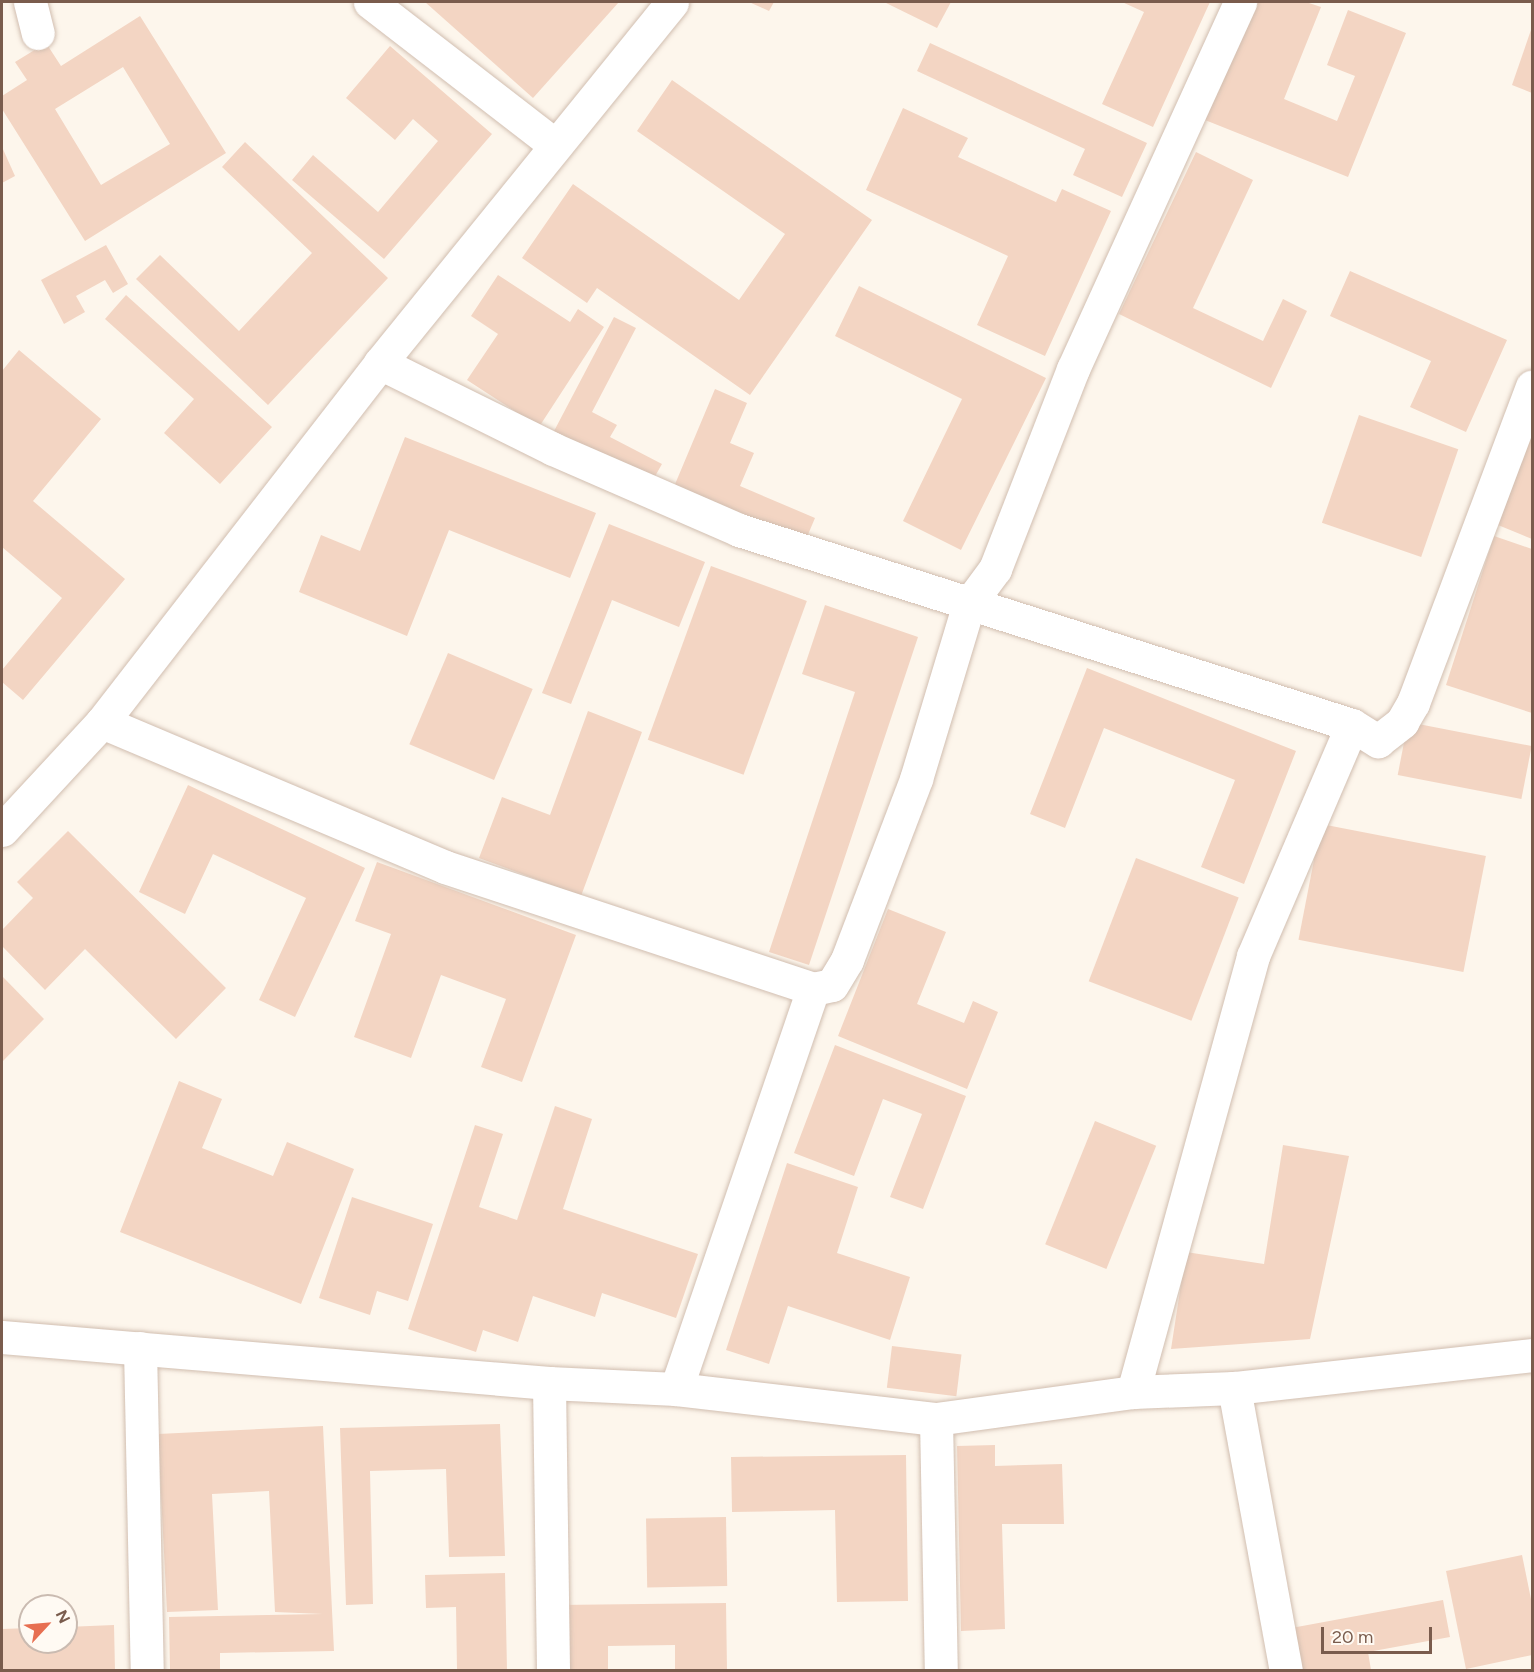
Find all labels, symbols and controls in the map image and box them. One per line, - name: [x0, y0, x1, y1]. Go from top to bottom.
- north arrow: [18, 1594, 78, 1654]
- text: N: [52, 1607, 74, 1626]
- scale bar: [1324, 1615, 1435, 1653]
- text: 20 m: [1332, 1626, 1373, 1648]

